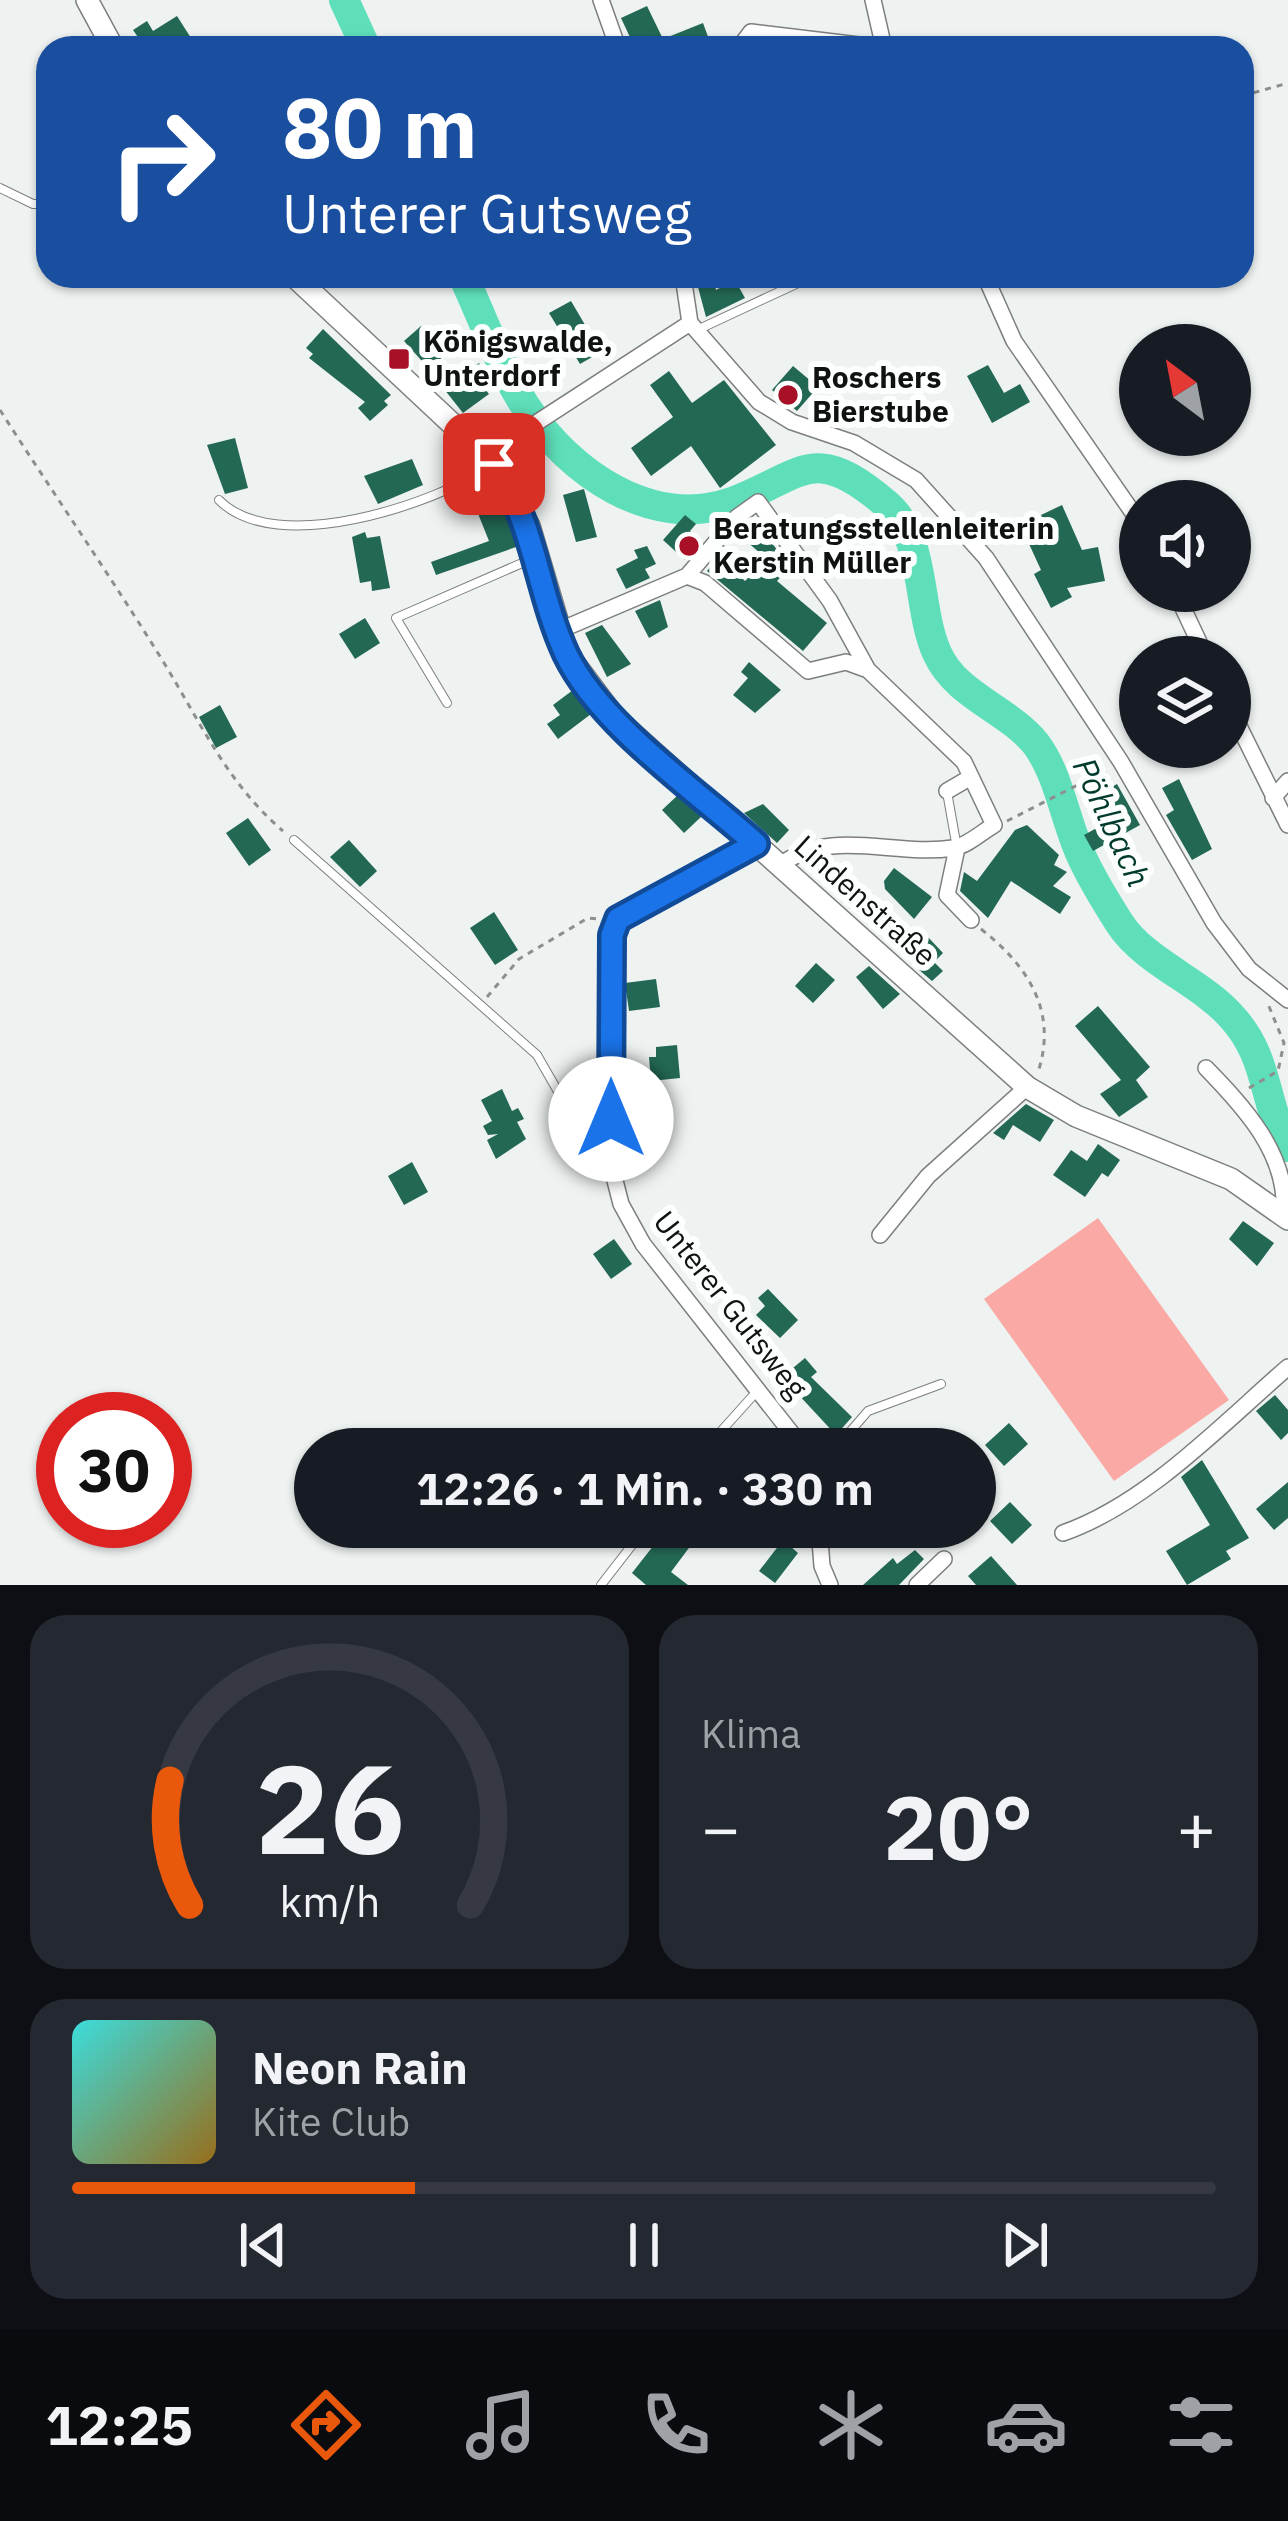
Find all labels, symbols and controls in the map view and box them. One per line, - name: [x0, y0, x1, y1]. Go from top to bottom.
- text: 80 m: [282, 72, 478, 181]
- icon: right: [84, 84, 240, 240]
- text: Unterer Gutsweg: [282, 178, 692, 248]
- place label: Königswalde, Unterdorf: [423, 321, 613, 394]
- north arrow: [1119, 324, 1251, 456]
- map controls: [1119, 324, 1251, 768]
- marker: Königswalde, Unterdorf: [386, 346, 412, 372]
- place label: Roschers Bierstube: [812, 357, 949, 430]
- marker: Roschers Bierstube: [775, 382, 801, 408]
- pin: [443, 413, 545, 515]
- icon: arrive: [461, 431, 527, 497]
- button: sound: [1119, 480, 1251, 612]
- place label: Beratungsstellenleiterin Kerstin Müller: [713, 508, 1054, 581]
- marker: Beratungsstellenleiterin Kerstin Müller: [676, 533, 702, 559]
- button: layers: [1119, 636, 1251, 768]
- water label: Pöhlbach: [1064, 750, 1161, 893]
- street label: Lindenstraße: [787, 826, 945, 974]
- position arrow: [548, 1056, 674, 1182]
- street label: Unterer Gutsweg: [646, 1202, 817, 1406]
- speed limit sign: 30: [36, 1392, 192, 1548]
- text: 12:26 · 1 Min. · 330 m: [416, 1459, 874, 1517]
- text: Klima: [701, 1708, 801, 1759]
- text: 26: [255, 1726, 404, 1888]
- text: 20°: [883, 1768, 1034, 1885]
- text: −: [701, 1784, 741, 1870]
- text: +: [1176, 1784, 1216, 1870]
- text: km/h: [279, 1873, 380, 1929]
- text: Neon Rain: [252, 2038, 468, 2096]
- text: Kite Club: [252, 2096, 410, 2147]
- icon: previous: [230, 2212, 296, 2278]
- icon: pause: [611, 2212, 677, 2278]
- icon: next: [992, 2212, 1058, 2278]
- icon: directions: [284, 2383, 368, 2467]
- icon: music: [459, 2383, 543, 2467]
- icon: phone: [634, 2383, 718, 2467]
- icon: climate: [809, 2383, 893, 2467]
- icon: car: [984, 2383, 1068, 2467]
- icon: filters: [1159, 2383, 1243, 2467]
- text: 12:25: [45, 2390, 193, 2460]

